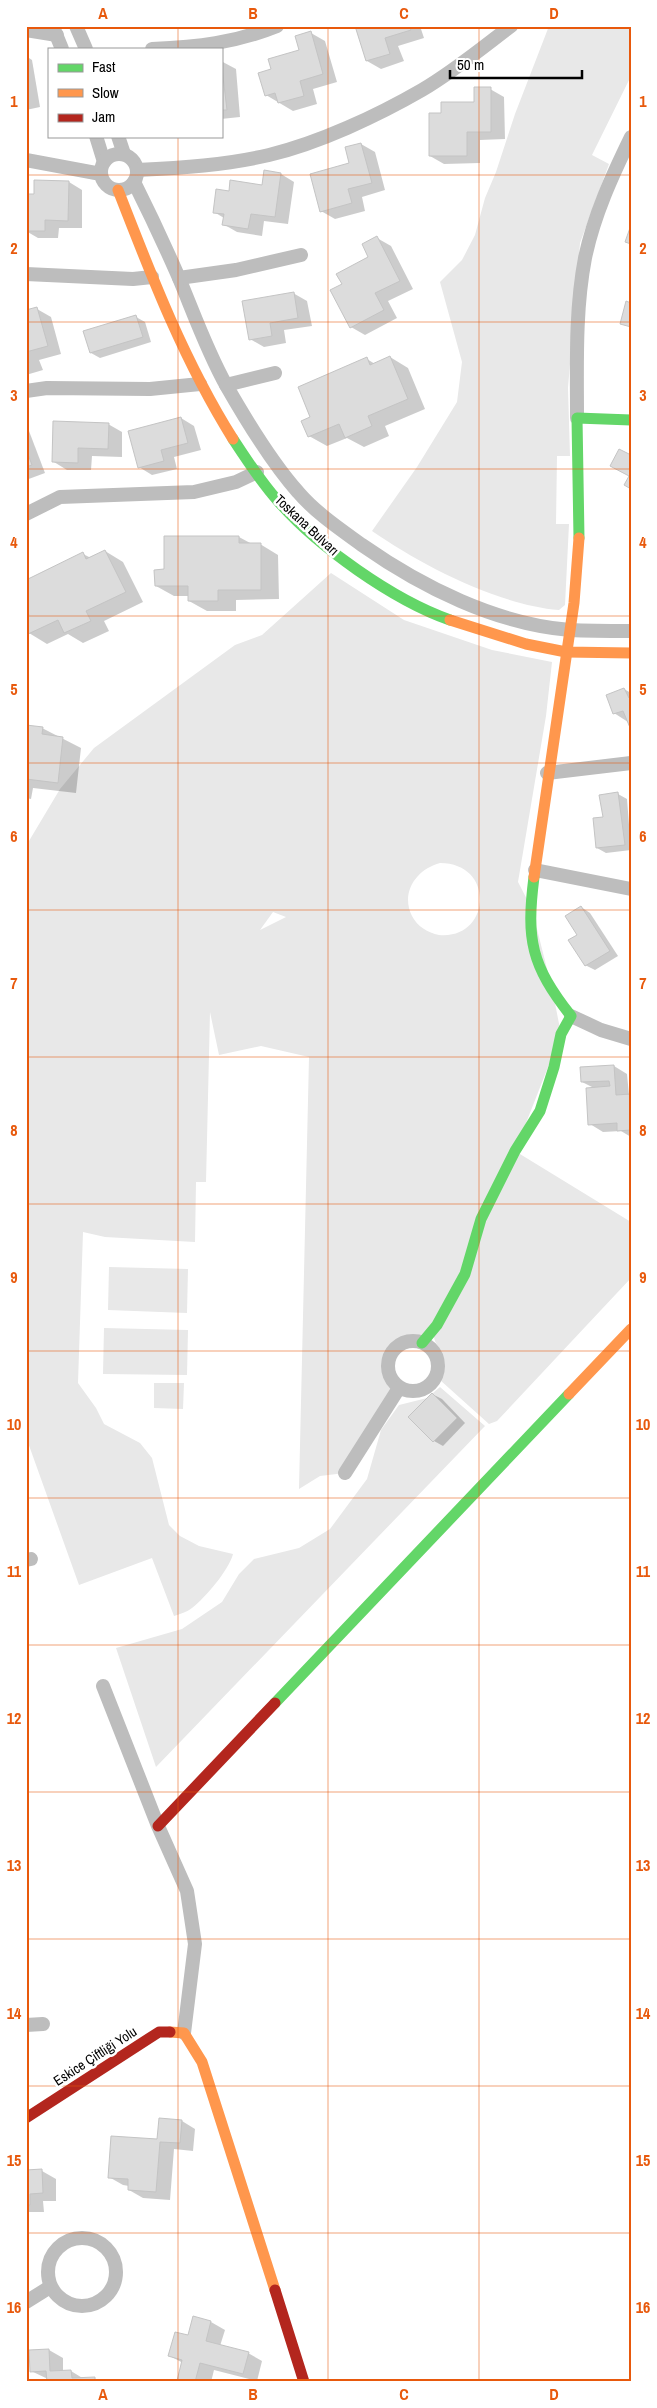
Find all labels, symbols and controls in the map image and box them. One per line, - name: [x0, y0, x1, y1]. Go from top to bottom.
- text: A: [98, 2, 108, 24]
- text: B: [248, 2, 258, 24]
- text: C: [399, 2, 409, 24]
- text: D: [549, 2, 559, 24]
- legend: [48, 48, 222, 138]
- scale bar: [450, 48, 582, 80]
- text: 50 m: [457, 54, 484, 75]
- text: Fast: [92, 56, 116, 77]
- text: Slow: [92, 82, 119, 103]
- text: 1: [10, 90, 18, 112]
- text: 1: [639, 90, 647, 112]
- text: Jam: [92, 106, 115, 127]
- text: 2: [10, 237, 18, 259]
- text: 2: [639, 237, 647, 259]
- text: 3: [10, 384, 18, 406]
- text: 3: [639, 384, 647, 406]
- street label: Toskana Bulvarı: [271, 491, 343, 559]
- text: 4: [10, 531, 18, 553]
- text: 4: [639, 531, 647, 553]
- text: 5: [10, 678, 18, 700]
- text: 5: [639, 678, 647, 700]
- text: 6: [10, 825, 18, 847]
- text: 6: [639, 825, 647, 847]
- text: 7: [10, 972, 18, 994]
- text: 7: [639, 972, 647, 994]
- text: 8: [10, 1119, 18, 1141]
- text: 8: [639, 1119, 647, 1141]
- text: 9: [10, 1266, 18, 1288]
- text: 9: [639, 1266, 647, 1288]
- text: 10: [7, 1413, 21, 1435]
- text: 10: [636, 1413, 650, 1435]
- text: 11: [7, 1560, 22, 1582]
- text: 11: [636, 1560, 651, 1582]
- text: 12: [7, 1707, 21, 1729]
- text: 12: [636, 1707, 650, 1729]
- text: 13: [7, 1854, 21, 1876]
- text: 13: [636, 1854, 650, 1876]
- text: 14: [7, 2002, 22, 2024]
- text: 14: [636, 2002, 651, 2024]
- street label: Eskice Çiftliği Yolu: [50, 2022, 140, 2090]
- text: 15: [7, 2149, 21, 2171]
- text: 15: [636, 2149, 650, 2171]
- text: 16: [7, 2296, 21, 2318]
- text: 16: [636, 2296, 650, 2318]
- text: A: [98, 2383, 108, 2405]
- text: B: [248, 2383, 258, 2405]
- text: C: [399, 2383, 409, 2405]
- text: D: [549, 2383, 559, 2405]

